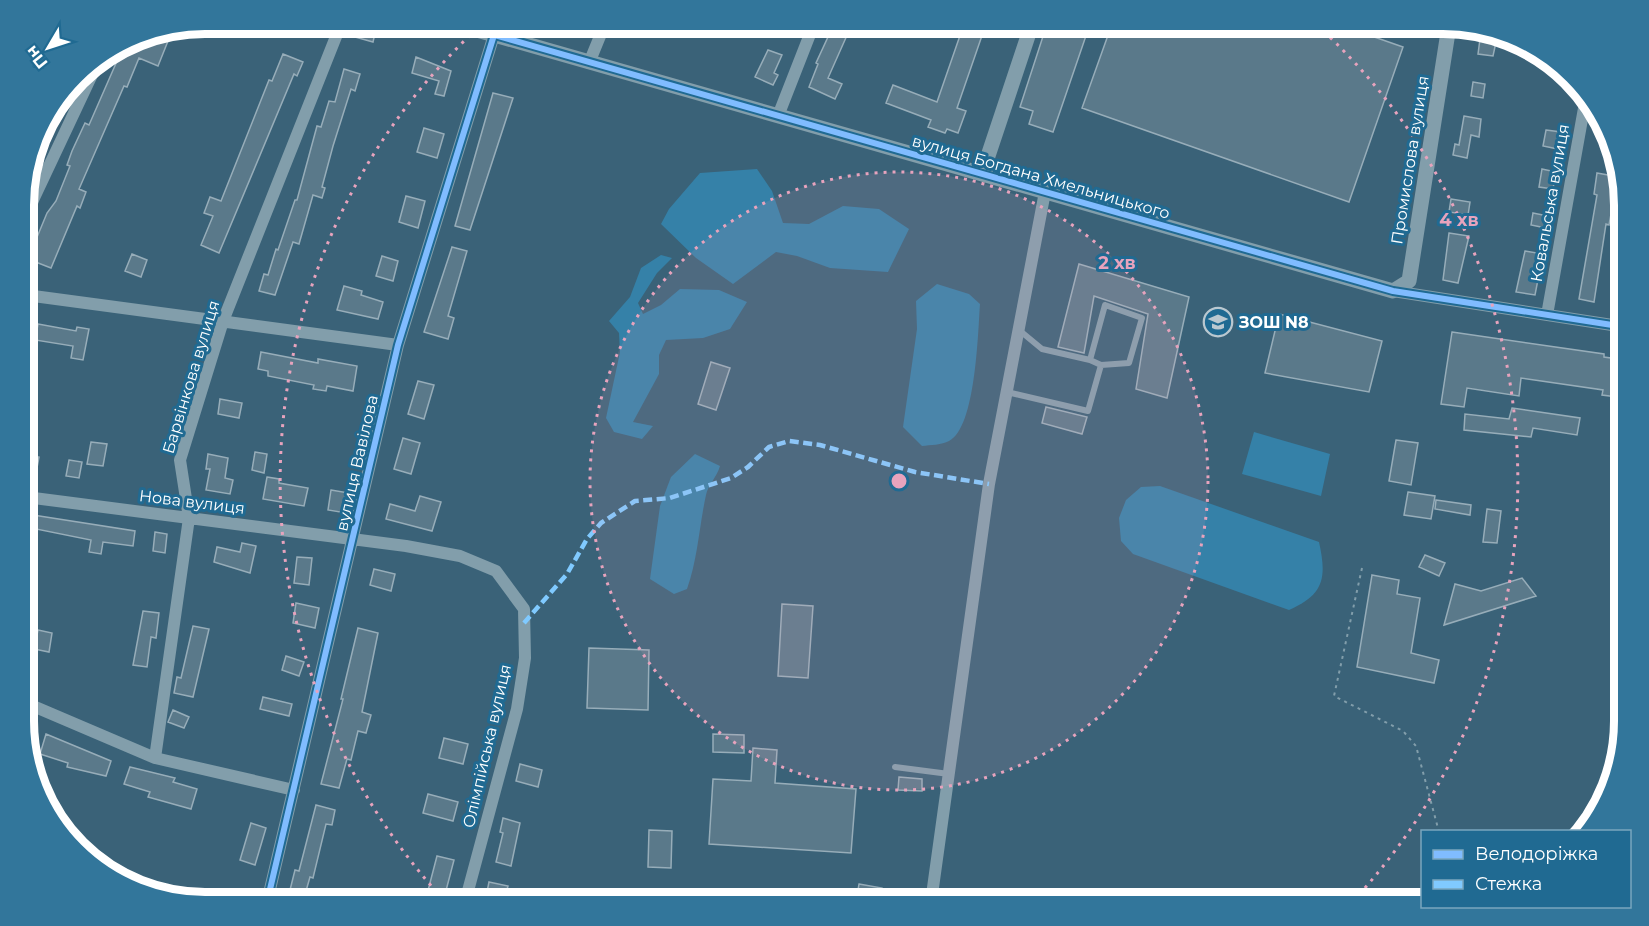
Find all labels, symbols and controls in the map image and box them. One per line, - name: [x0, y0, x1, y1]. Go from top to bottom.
- north arrow: [18, 18, 78, 78]
- text: Пн: [22, 42, 52, 72]
- street label: Промислова вулиця: [1387, 74, 1433, 246]
- street label: Ковальська вулиця: [1527, 123, 1573, 283]
- street label: вулиця Богдана Хмельницького: [910, 131, 1172, 223]
- text: 4 хв: [1439, 209, 1479, 231]
- text: 2 хв: [1098, 252, 1136, 274]
- street label: Барвінкова вулиця: [159, 298, 223, 456]
- school or university icon: ЗОШ N8: [1202, 306, 1234, 338]
- place label: ЗОШ N8: [1238, 313, 1309, 332]
- street label: вулиця Вавілова: [332, 393, 382, 533]
- centre of rings: [889, 471, 909, 491]
- street label: Нова вулиця: [138, 486, 246, 518]
- street label: Олімпійська вулиця: [459, 662, 515, 830]
- legend: [1421, 830, 1631, 908]
- text: Велодоріжка: [1475, 843, 1598, 865]
- text: Стежка: [1475, 873, 1542, 895]

